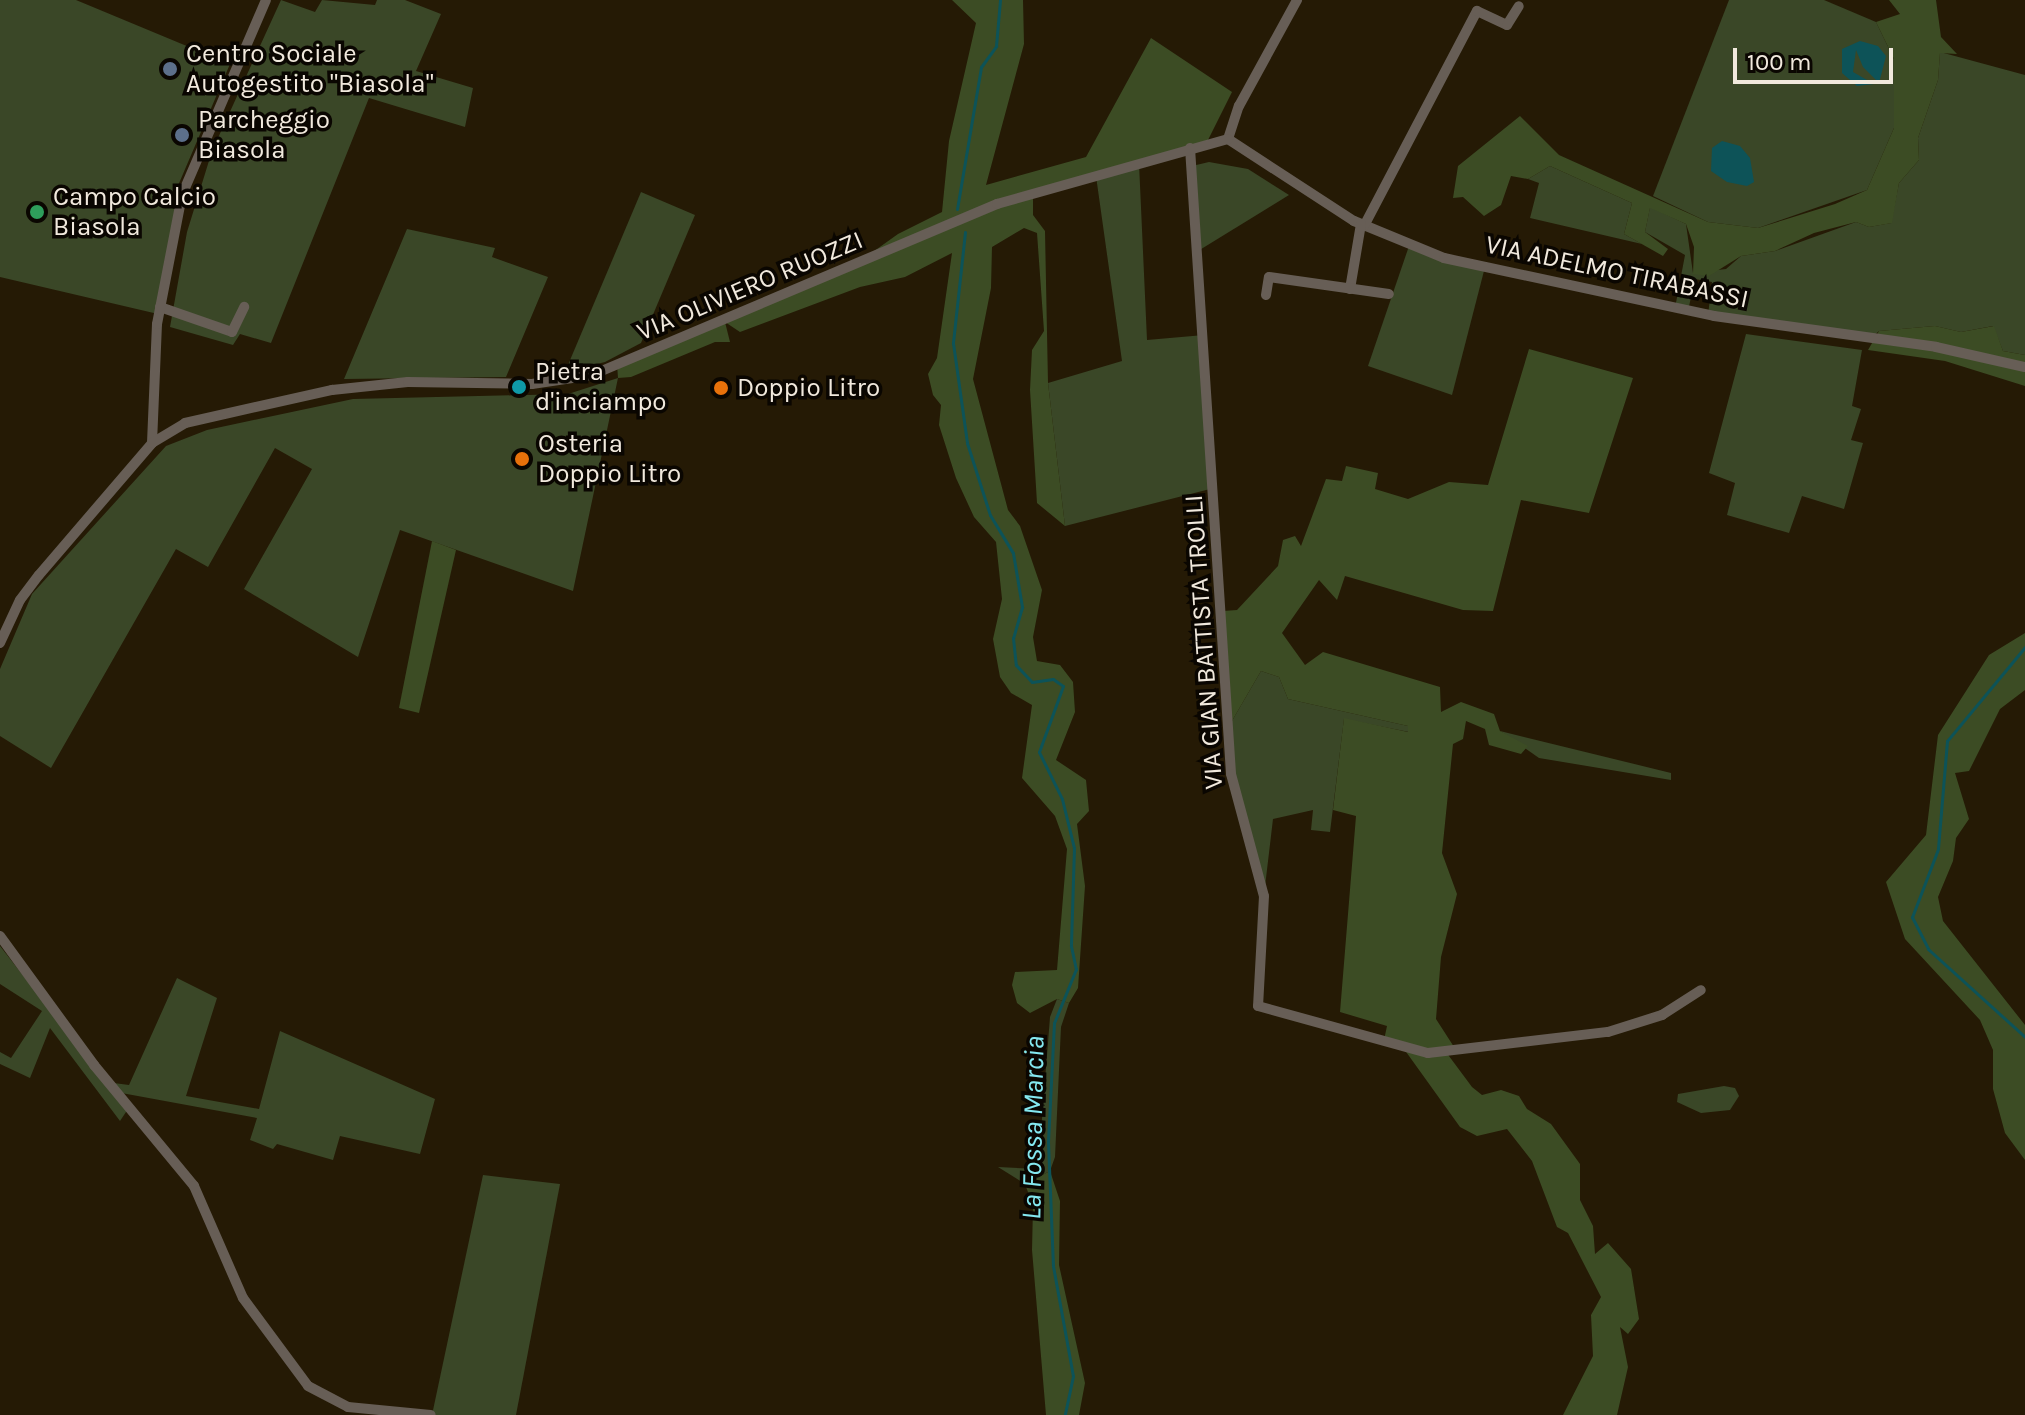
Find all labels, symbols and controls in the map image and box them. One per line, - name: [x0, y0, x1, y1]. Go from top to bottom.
- scale bar: [1737, 32, 1897, 82]
- place label: Centro Sociale Autogestito "Biasola": [186, 38, 434, 100]
- text: 100 m: [1747, 48, 1812, 76]
- marker: Centro Sociale Autogestito "Biasola": [161, 60, 179, 78]
- place label: Parcheggio Biasola: [198, 104, 330, 166]
- marker: Parcheggio Biasola: [173, 126, 191, 144]
- place label: Campo Calcio Biasola: [53, 181, 216, 242]
- marker: Campo Calcio Biasola: [28, 203, 46, 221]
- street label: VIA OLIVIERO RUOZZI: [632, 224, 868, 348]
- street label: VIA ADELMO TIRABASSI: [1483, 229, 1751, 315]
- place label: Pietra d'inciampo: [535, 356, 667, 418]
- place label: Doppio Litro: [737, 372, 880, 404]
- marker: Pietra d'inciampo: [510, 378, 528, 396]
- marker: Doppio Litro: [712, 379, 730, 397]
- place label: Osteria Doppio Litro: [538, 428, 681, 490]
- marker: Osteria Doppio Litro: [513, 450, 531, 468]
- street label: VIA GIAN BATTISTA TROLLI: [1178, 494, 1230, 790]
- water label: La Fossa Marcia: [1015, 1036, 1051, 1220]

